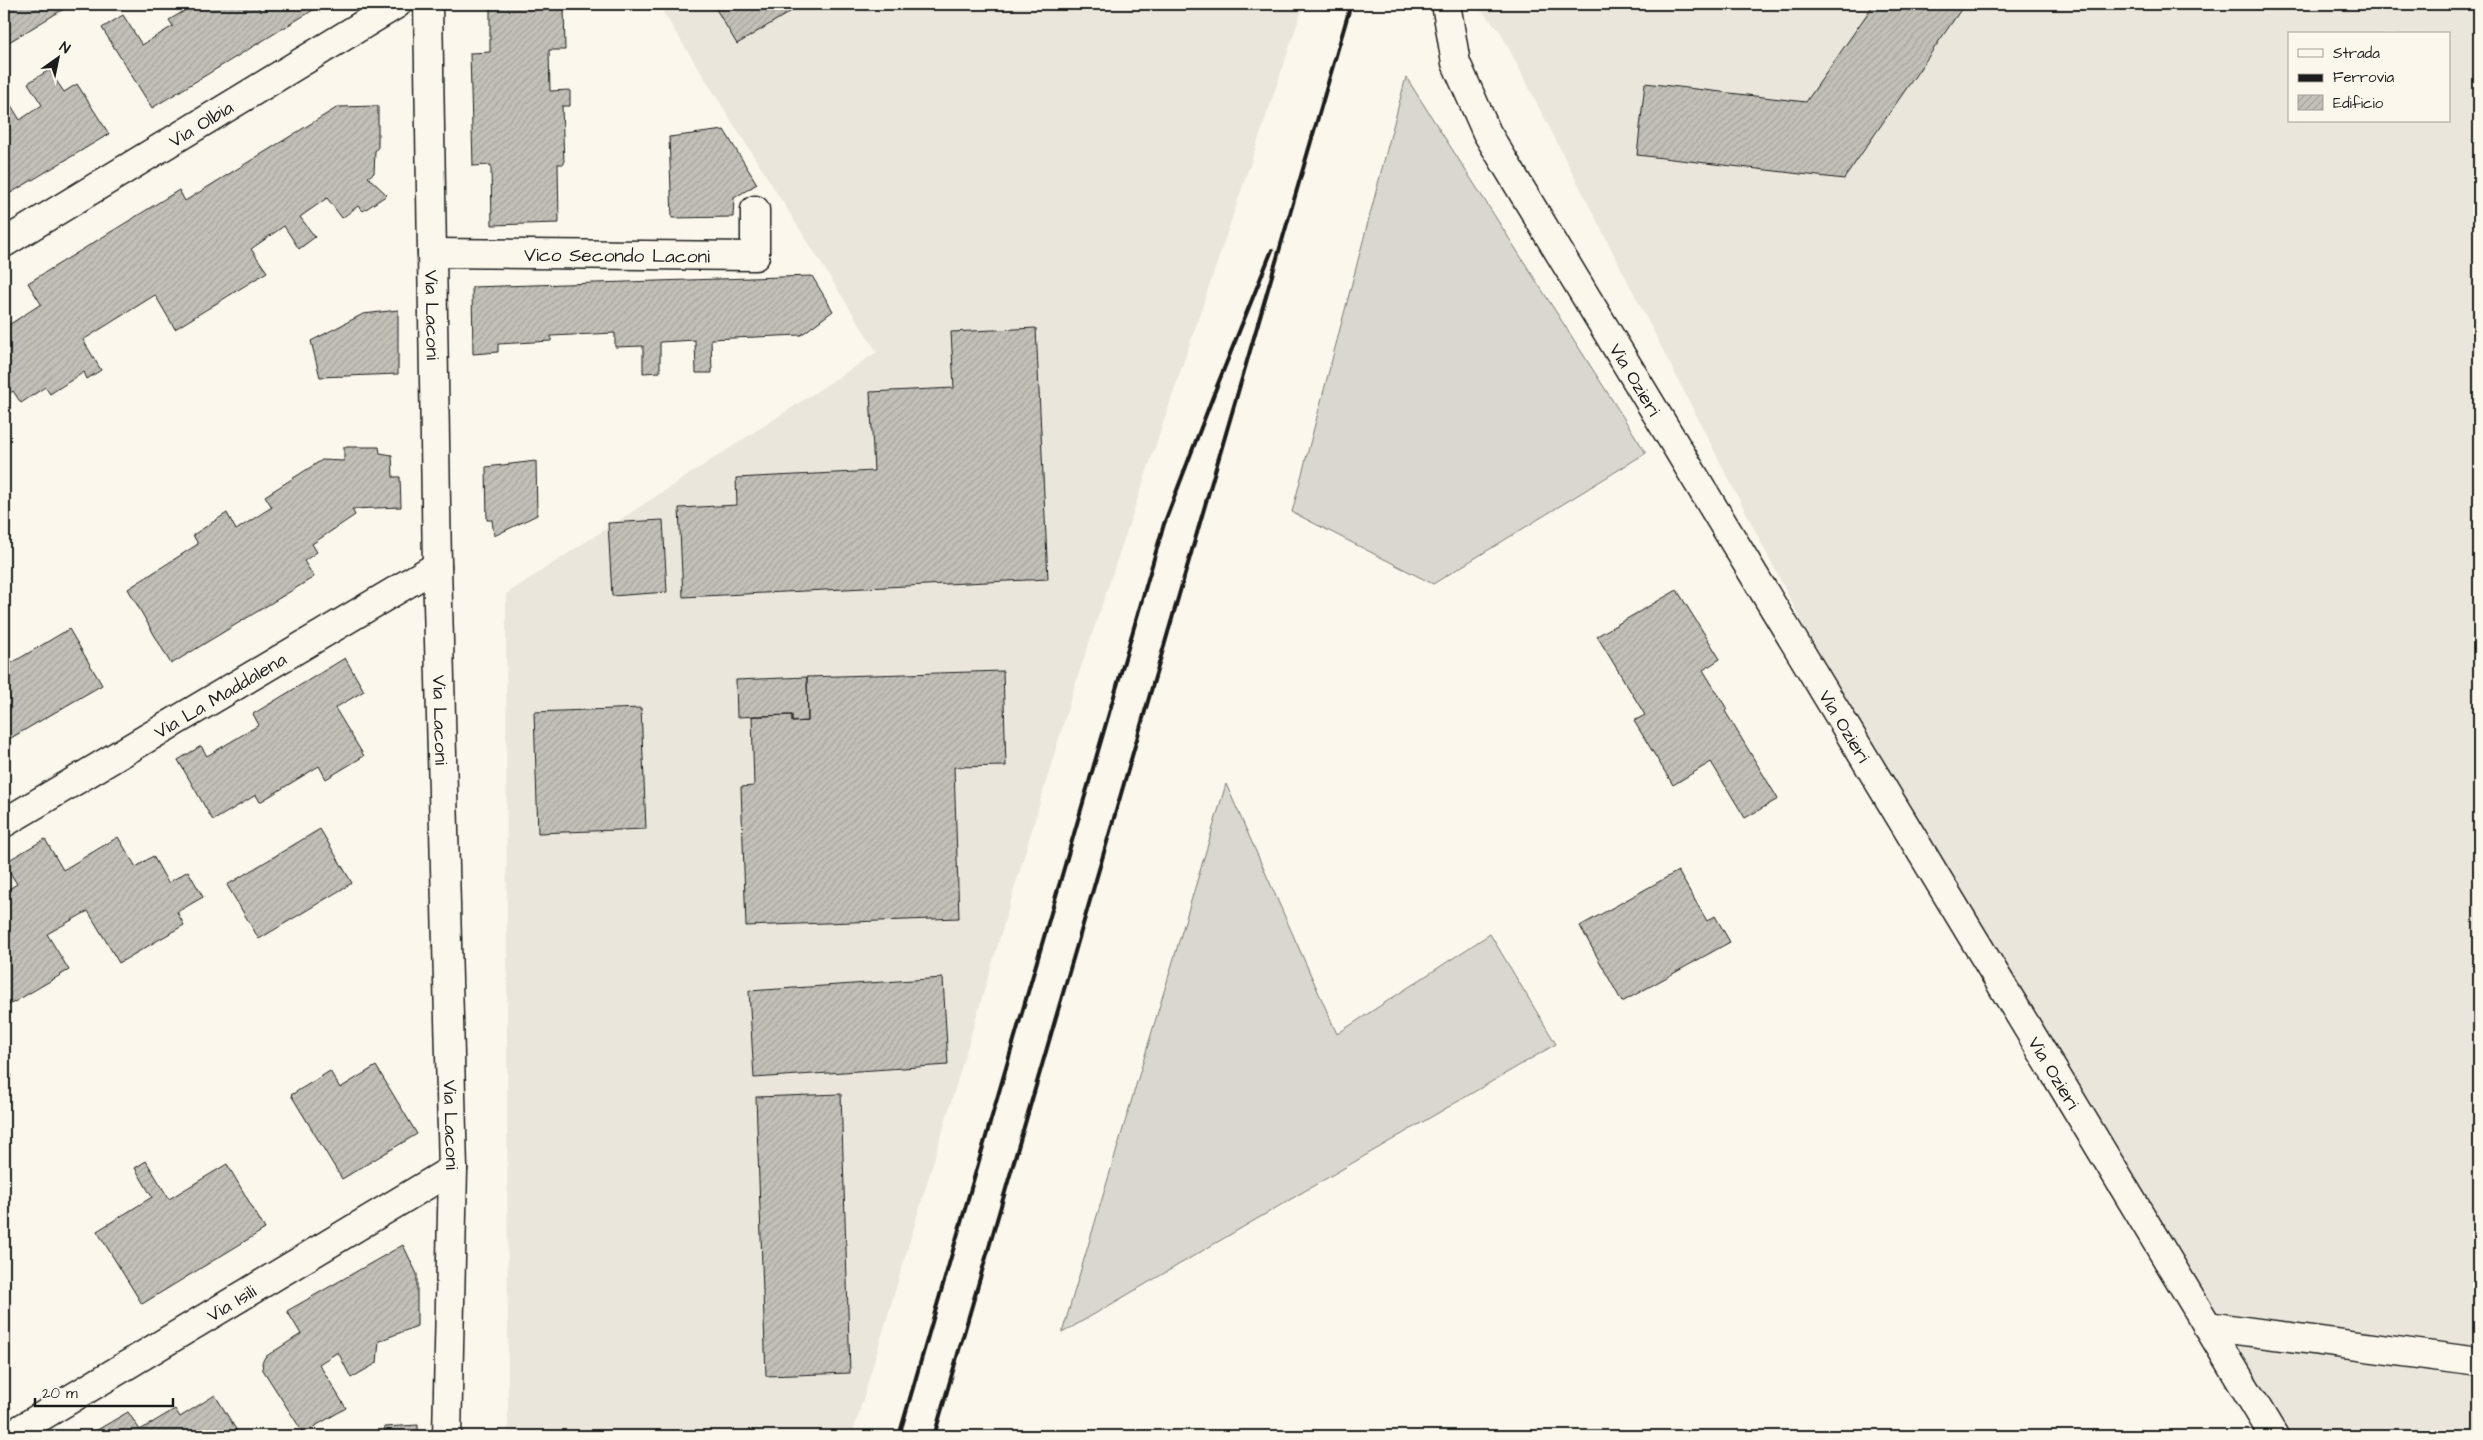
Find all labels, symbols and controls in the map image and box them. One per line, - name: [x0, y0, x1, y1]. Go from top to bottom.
- north arrow: [32, 32, 82, 82]
- legend: [2288, 32, 2450, 122]
- text: N: [55, 37, 74, 59]
- text: Strada: [2333, 43, 2380, 64]
- text: Ferrovia: [2333, 67, 2395, 88]
- text: Edificio: [2333, 93, 2384, 114]
- street label: Via Olbia: [164, 95, 239, 155]
- street label: Vico Secondo Laconi: [524, 242, 710, 271]
- street label: Via Laconi: [417, 270, 446, 360]
- street label: Via Ozieri: [1602, 338, 1667, 422]
- street label: Via La Maddalena: [149, 646, 292, 746]
- street label: Via Laconi: [425, 675, 454, 765]
- street label: Via Ozieri: [1811, 685, 1876, 768]
- street label: Via Ozieri: [2021, 1032, 2086, 1115]
- street label: Via Laconi: [436, 1079, 465, 1170]
- street label: Via Isili: [202, 1278, 262, 1329]
- scale bar: [35, 1375, 172, 1407]
- text: 20 m: [42, 1383, 78, 1404]

